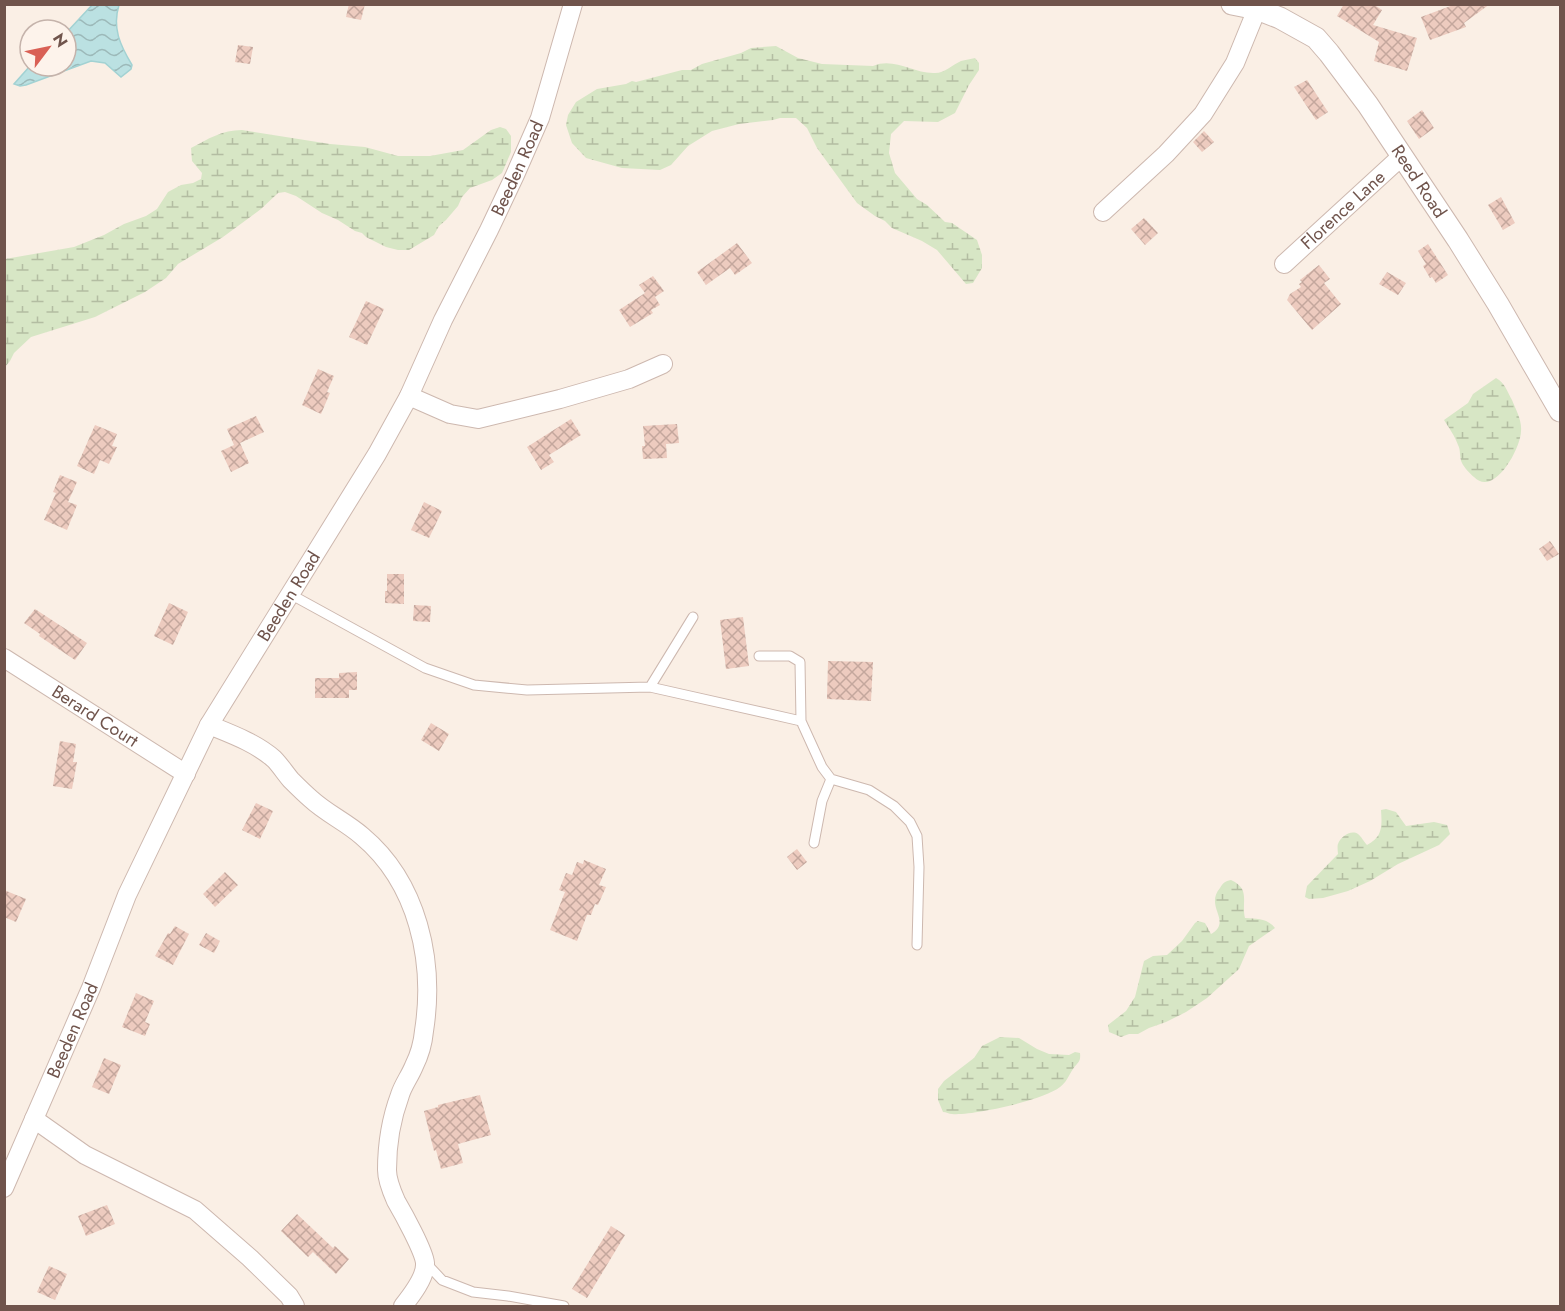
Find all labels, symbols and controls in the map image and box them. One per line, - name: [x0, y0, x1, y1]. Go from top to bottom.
- north arrow: [18, 18, 78, 78]
- text: N: [47, 29, 73, 52]
- street label: Beeden Road: [485, 117, 550, 220]
- street label: Reed Road: [1385, 140, 1453, 223]
- street label: Florence Lane: [1295, 164, 1391, 256]
- street label: Beeden Road: [251, 546, 327, 646]
- street label: Berard Court: [47, 679, 144, 754]
- street label: Beeden Road: [40, 978, 105, 1082]

